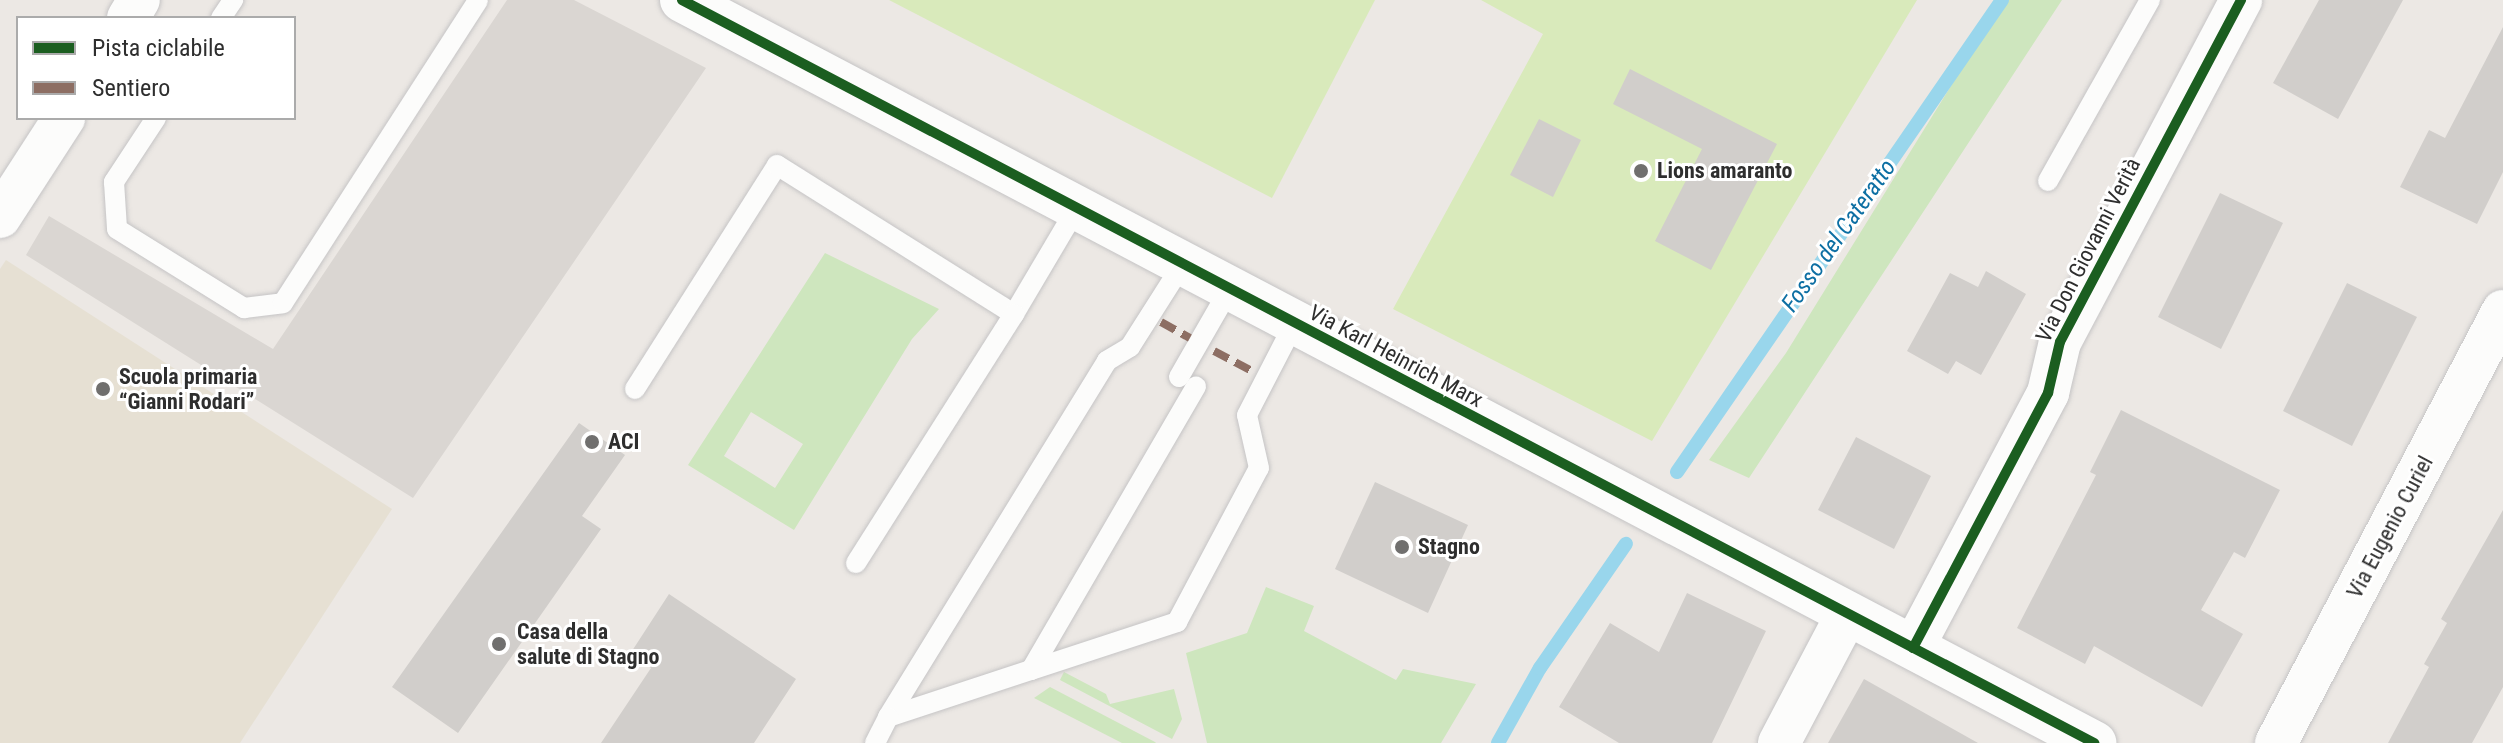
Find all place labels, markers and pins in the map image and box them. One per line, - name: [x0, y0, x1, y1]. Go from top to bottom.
- place label: Lions amaranto: [1657, 158, 1792, 184]
- marker: Lions amaranto: [1632, 162, 1650, 180]
- place label: Scuola primaria “Gianni Rodari”: [119, 363, 257, 414]
- marker: Scuola primaria “Gianni Rodari”: [94, 380, 112, 398]
- place label: ACI: [608, 429, 639, 455]
- marker: ACI: [583, 433, 601, 451]
- place label: Stagno: [1418, 534, 1480, 560]
- marker: Stagno: [1393, 538, 1411, 556]
- place label: Casa della salute di Stagno: [517, 618, 659, 670]
- marker: Casa della salute di Stagno: [488, 633, 510, 655]

